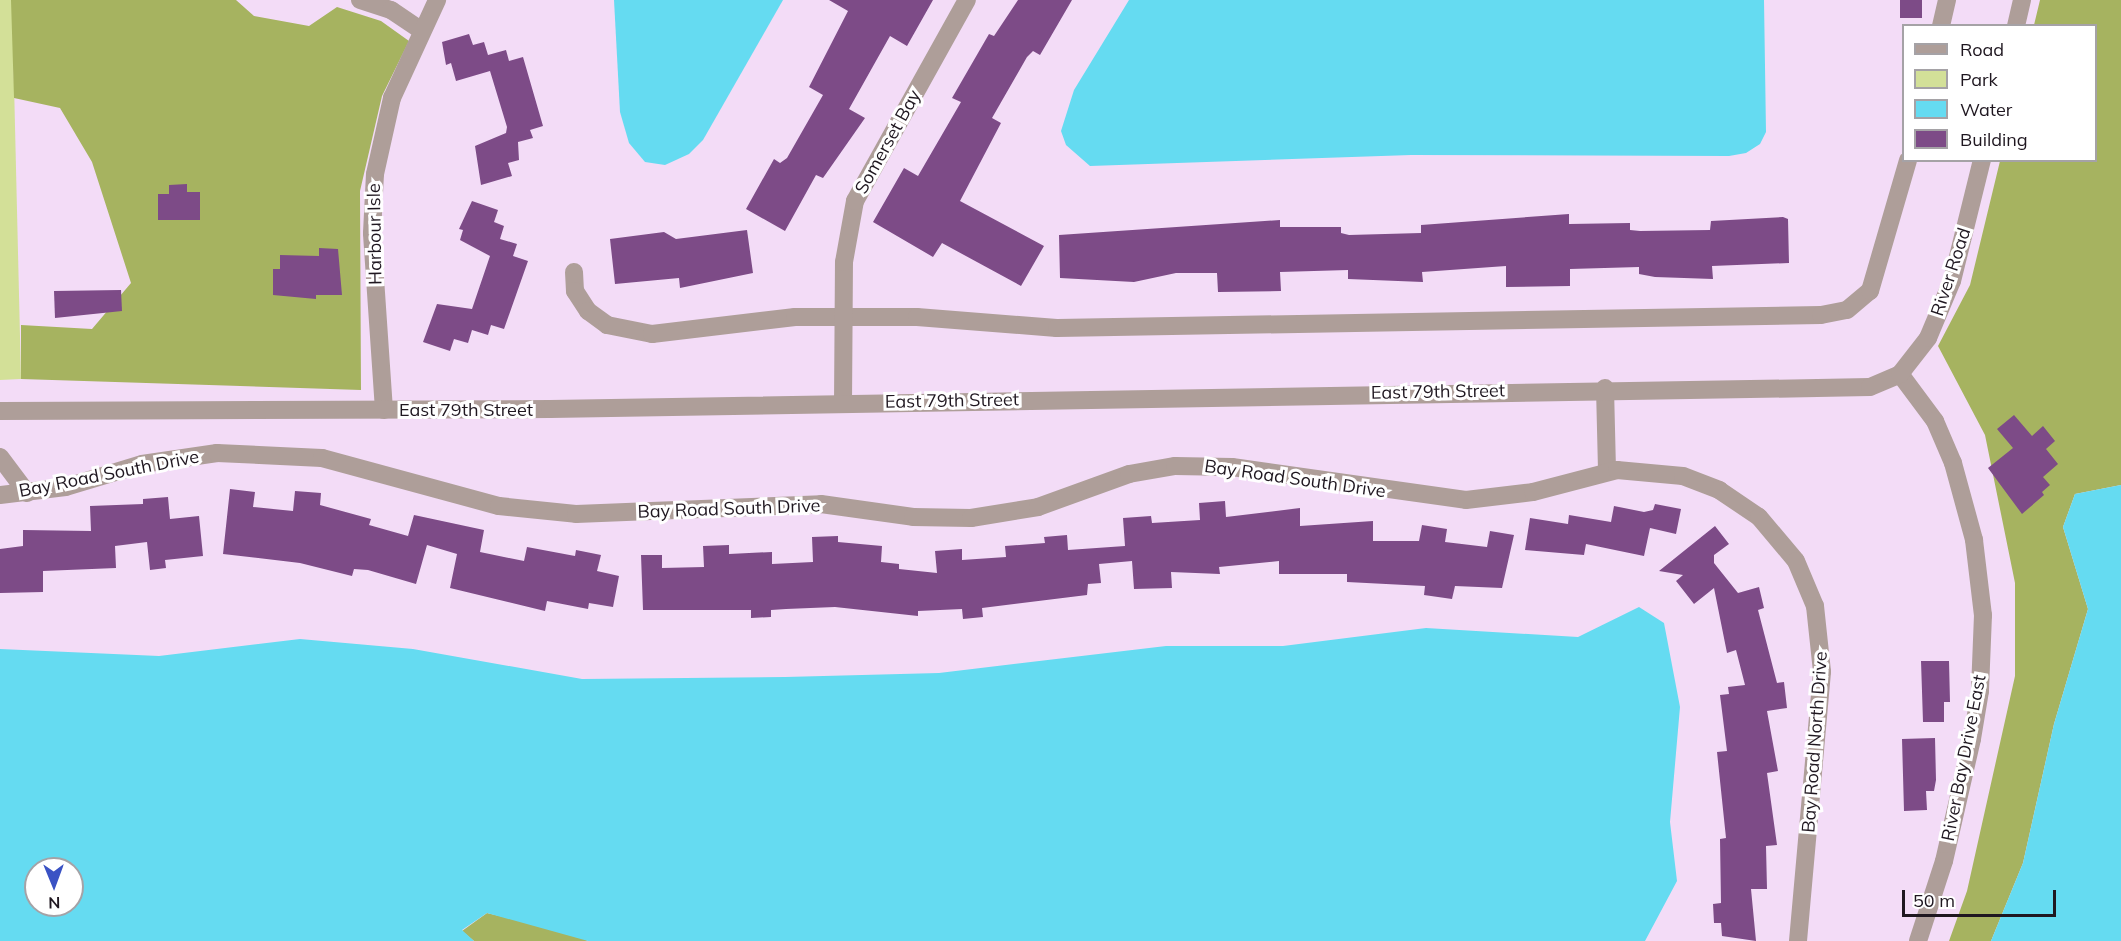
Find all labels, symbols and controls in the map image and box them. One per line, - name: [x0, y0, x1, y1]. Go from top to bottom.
- legend: [1902, 24, 2097, 162]
- text: Road: [1960, 38, 2004, 61]
- text: Park: [1960, 68, 1998, 91]
- street label: Somerset Bay: [850, 86, 926, 198]
- text: Water: [1960, 98, 2012, 121]
- text: Building: [1960, 128, 2028, 151]
- street label: Harbour Isle: [363, 183, 387, 285]
- street label: River Road: [1927, 225, 1975, 319]
- street label: East 79th Street: [1371, 380, 1505, 404]
- street label: East 79th Street: [885, 389, 1019, 413]
- street label: East 79th Street: [399, 399, 533, 421]
- street label: Bay Road South Drive: [17, 446, 201, 502]
- street label: Bay Road South Drive: [1203, 456, 1387, 502]
- street label: Bay Road South Drive: [637, 495, 821, 523]
- street label: Bay Road North Drive: [1798, 651, 1832, 833]
- street label: River Bay Drive East: [1937, 673, 1991, 843]
- north arrow: [24, 857, 84, 917]
- scale bar: [1905, 878, 2060, 916]
- text: 50 m: [1913, 889, 1955, 912]
- text: N: [48, 893, 60, 913]

